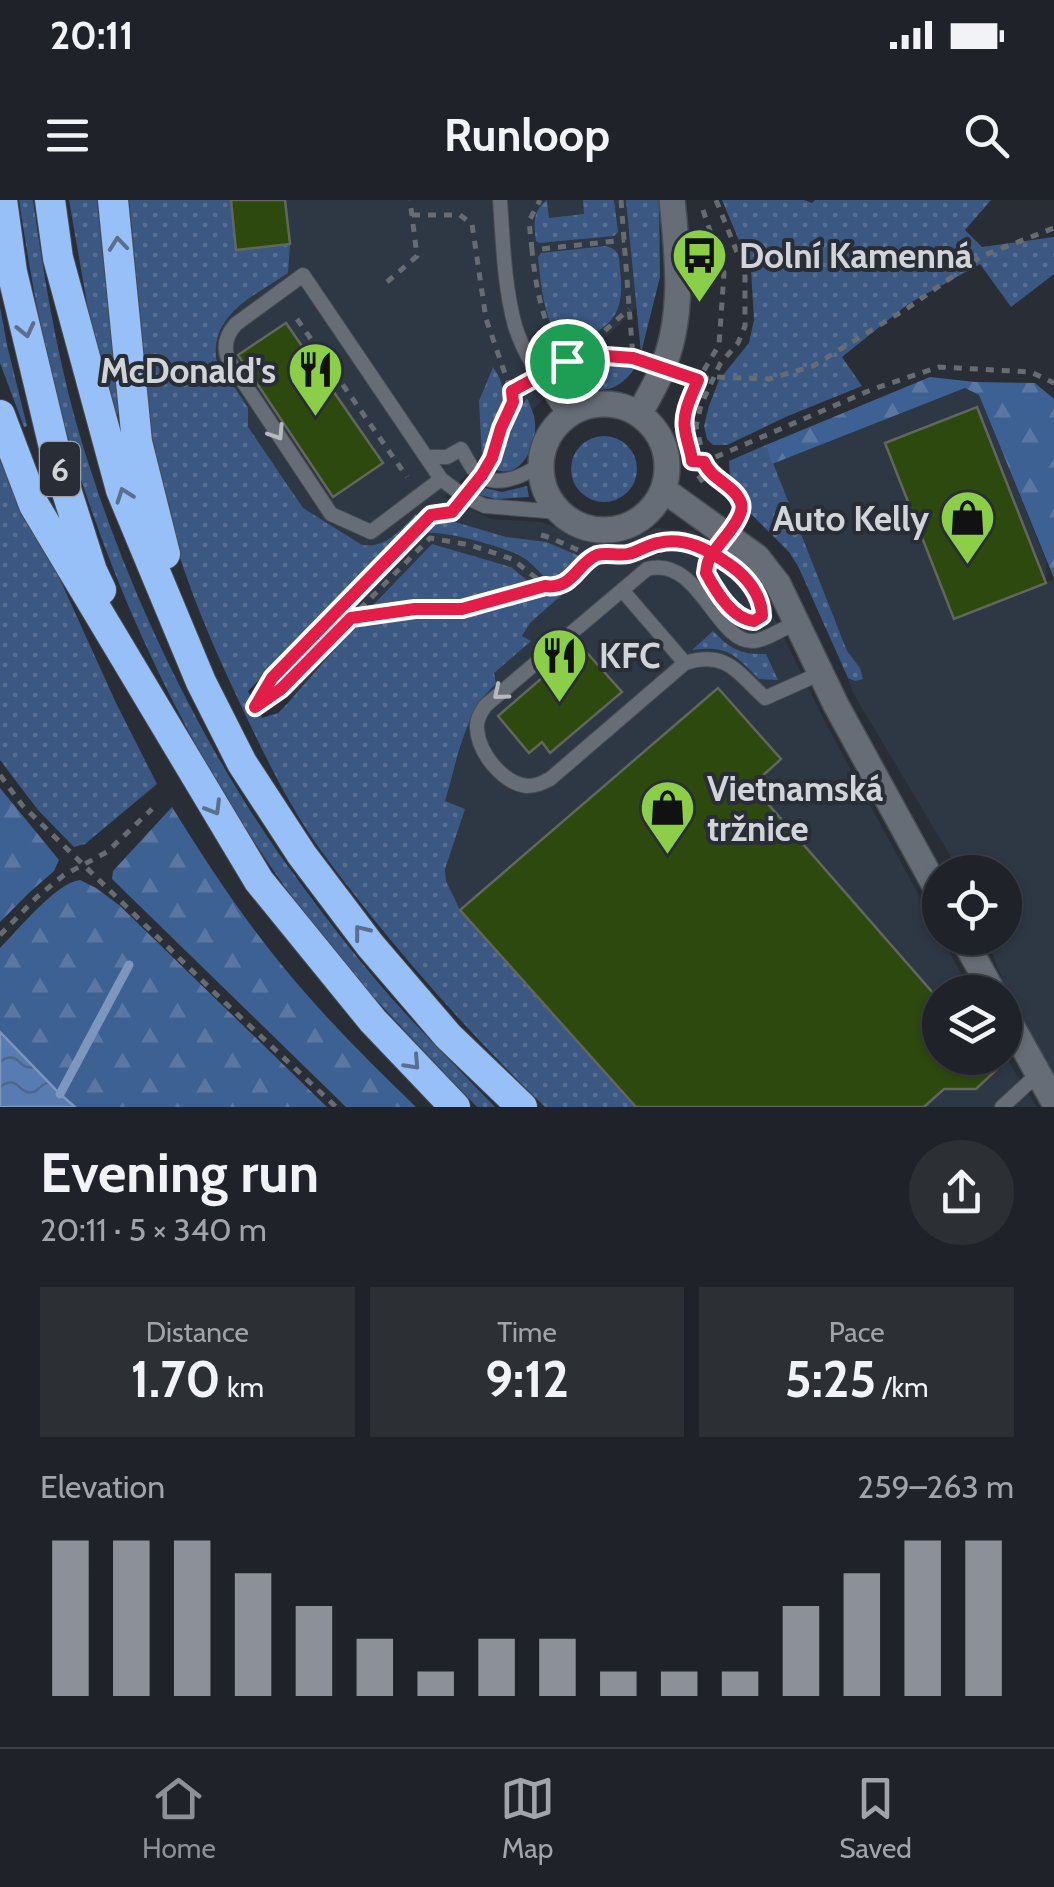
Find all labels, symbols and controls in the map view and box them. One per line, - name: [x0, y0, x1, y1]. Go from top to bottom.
- text: 20:11: [50, 12, 133, 59]
- icon: menu: [40, 108, 95, 163]
- text: Runloop: [444, 108, 610, 162]
- icon: search: [959, 108, 1014, 163]
- bus stop icon: Dolní Kamenná: [670, 225, 730, 304]
- place label: Dolní Kamenná: [739, 234, 973, 277]
- one-way arrow: [107, 236, 129, 252]
- pin: [525, 319, 610, 404]
- one-way arrow: [14, 321, 35, 338]
- icon: arrive: [540, 334, 595, 389]
- restaurant icon: McDonald's: [285, 340, 345, 419]
- place label: McDonald's: [100, 349, 276, 392]
- one-way arrow: [265, 421, 283, 440]
- road number: 6: [40, 442, 80, 496]
- one-way arrow: [115, 487, 136, 504]
- shop icon: Auto Kelly: [938, 488, 998, 567]
- place label: Auto Kelly: [773, 497, 929, 540]
- restaurant icon: KFC: [530, 625, 590, 704]
- place label: KFC: [599, 634, 660, 677]
- one-way arrow: [493, 682, 512, 700]
- place label: Vietnamská tržnice: [707, 767, 884, 850]
- shop icon: Vietnamská tržnice: [638, 778, 698, 857]
- one-way arrow: [202, 797, 221, 815]
- map controls: [922, 855, 1022, 1075]
- button: locate: [922, 855, 1022, 955]
- one-way arrow: [355, 926, 373, 944]
- button: layers: [922, 975, 1022, 1075]
- one-way arrow: [401, 1051, 419, 1070]
- text: Evening run: [40, 1139, 319, 1206]
- button: share: [909, 1140, 1014, 1245]
- text: 20:11 · 5 × 340 m: [40, 1210, 267, 1249]
- text: Distance: [146, 1315, 249, 1349]
- text: Time: [497, 1315, 557, 1349]
- text: Pace: [829, 1315, 885, 1349]
- text: 1.70: [131, 1349, 221, 1410]
- text: 9:12: [485, 1349, 569, 1410]
- text: 5:25: [785, 1349, 876, 1410]
- text: km: [221, 1370, 264, 1404]
- text: /km: [876, 1370, 929, 1404]
- text: Elevation: [40, 1467, 165, 1506]
- text: 259–263 m: [857, 1467, 1014, 1506]
- tab: Home: [142, 1771, 216, 1865]
- tab: Map: [500, 1771, 555, 1865]
- tab: Saved: [839, 1771, 912, 1865]

